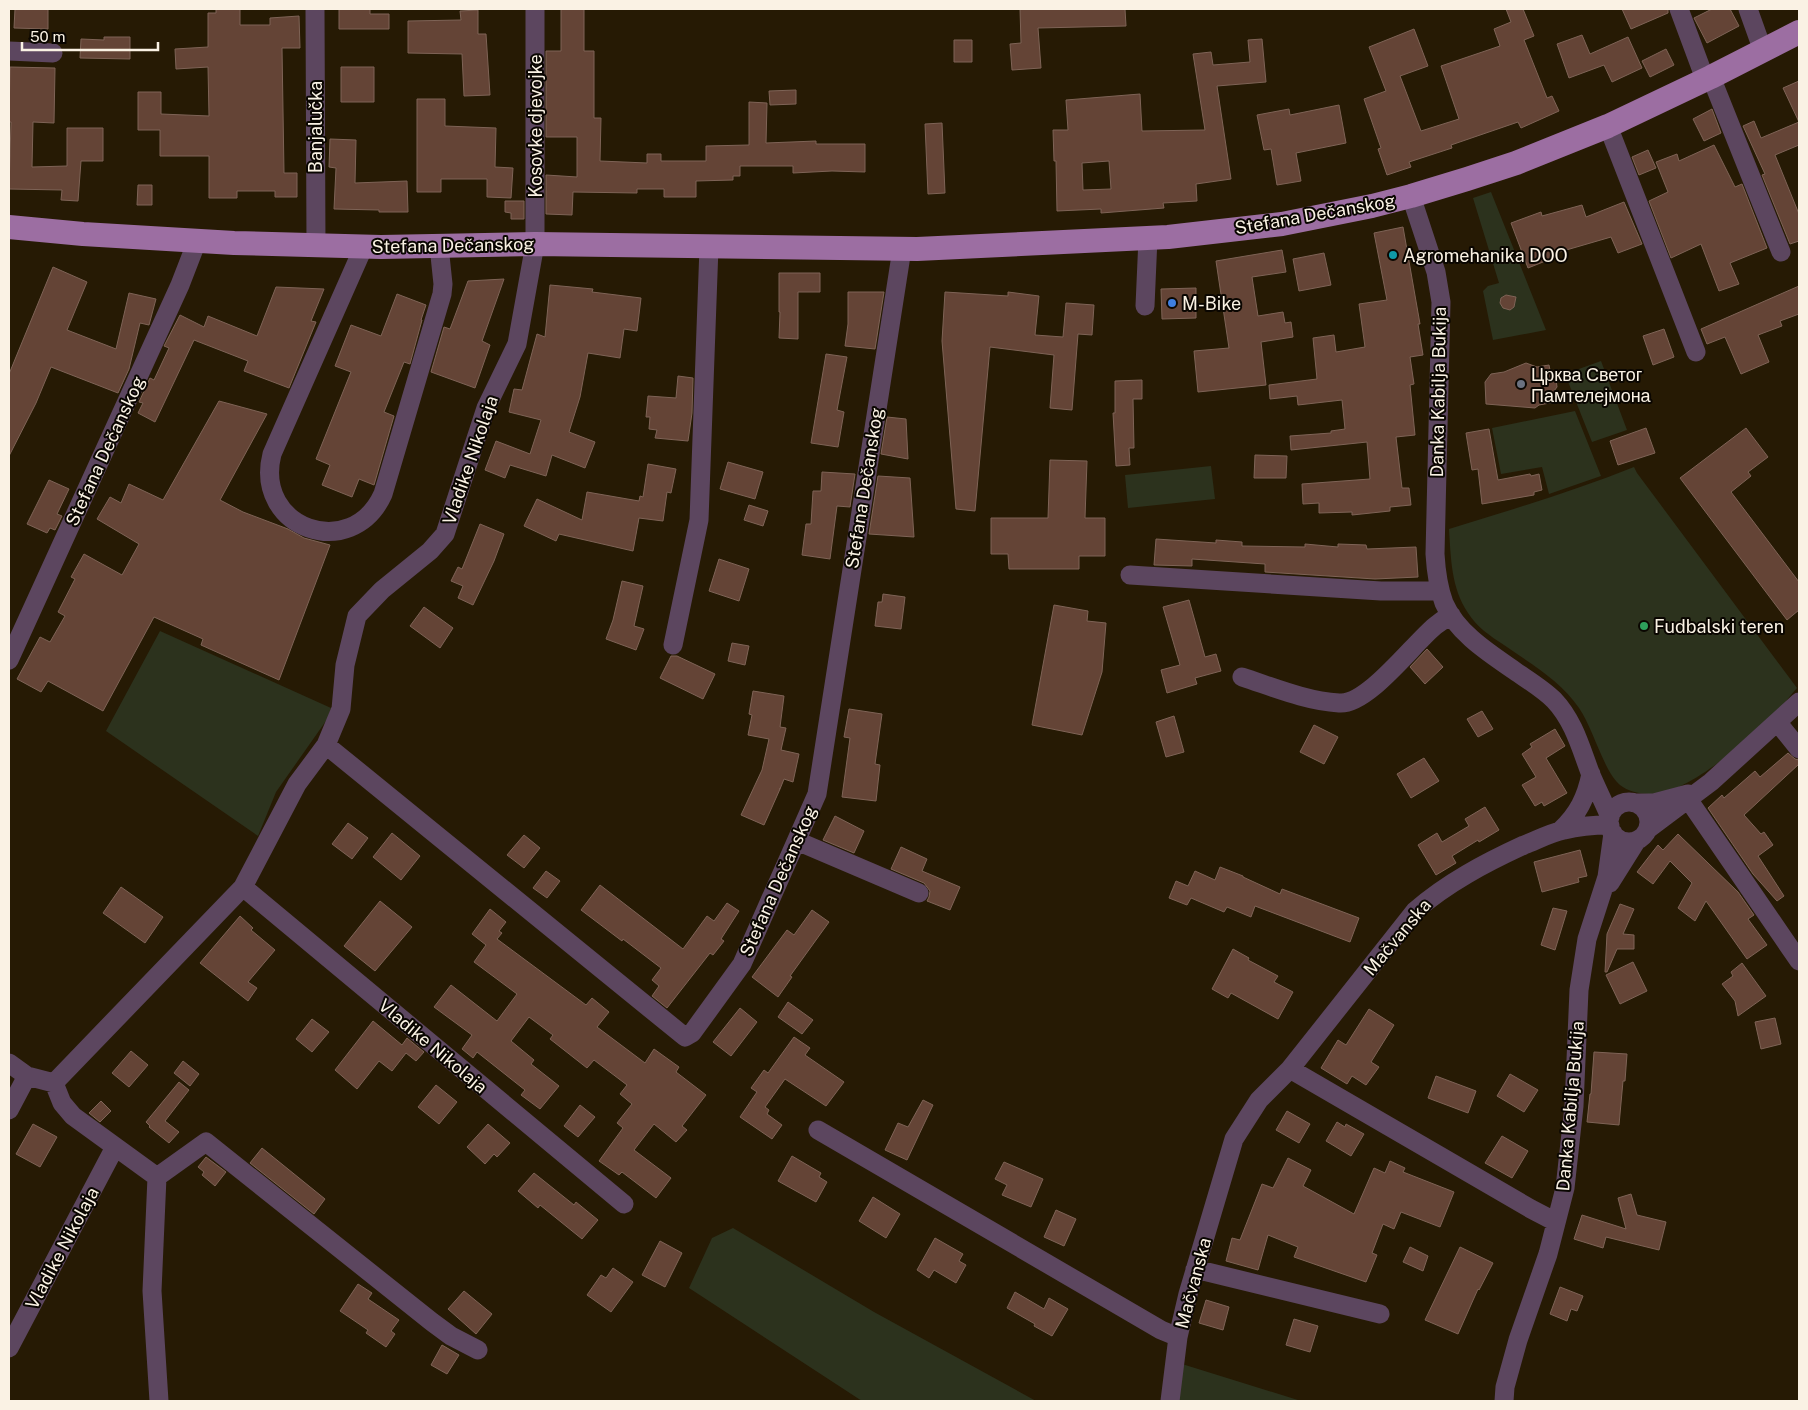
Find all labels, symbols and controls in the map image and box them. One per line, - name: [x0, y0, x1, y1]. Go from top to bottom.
- scale bar: [22, 20, 159, 52]
- text: 50 m: [30, 28, 65, 45]
- street label: Kosovke djevojke: [525, 54, 546, 198]
- street label: Banjalučka: [305, 81, 326, 173]
- street label: Stefana Dečanskog: [1233, 190, 1397, 238]
- street label: Stefana Dečanskog: [371, 233, 535, 257]
- place label: Agromehanika DOO: [1403, 245, 1568, 266]
- marker: Agromehanika DOO: [1387, 249, 1399, 261]
- place label: M-Bike: [1182, 293, 1241, 314]
- marker: M-Bike: [1166, 297, 1178, 309]
- street label: Danka Kabilja Bukija: [1426, 306, 1450, 478]
- place label: Црква Светог Памтелејмона: [1531, 364, 1652, 406]
- street label: Stefana Dečanskog: [61, 373, 149, 529]
- marker: Црква Светог Памтелејмона: [1515, 378, 1527, 390]
- street label: Vladike Nikolaja: [438, 393, 502, 527]
- street label: Stefana Dečanskog: [841, 406, 887, 570]
- place label: Fudbalski teren: [1654, 616, 1784, 637]
- marker: Fudbalski teren: [1638, 620, 1650, 632]
- street label: Stefana Dečanskog: [735, 802, 821, 960]
- street label: Mačvanska: [1359, 894, 1435, 980]
- street label: Vladike Nikolaja: [375, 995, 491, 1097]
- street label: Danka Kabilja Bukija: [1552, 1020, 1588, 1192]
- street label: Vladike Nikolaja: [21, 1183, 103, 1313]
- street label: Mačvanska: [1171, 1235, 1215, 1331]

